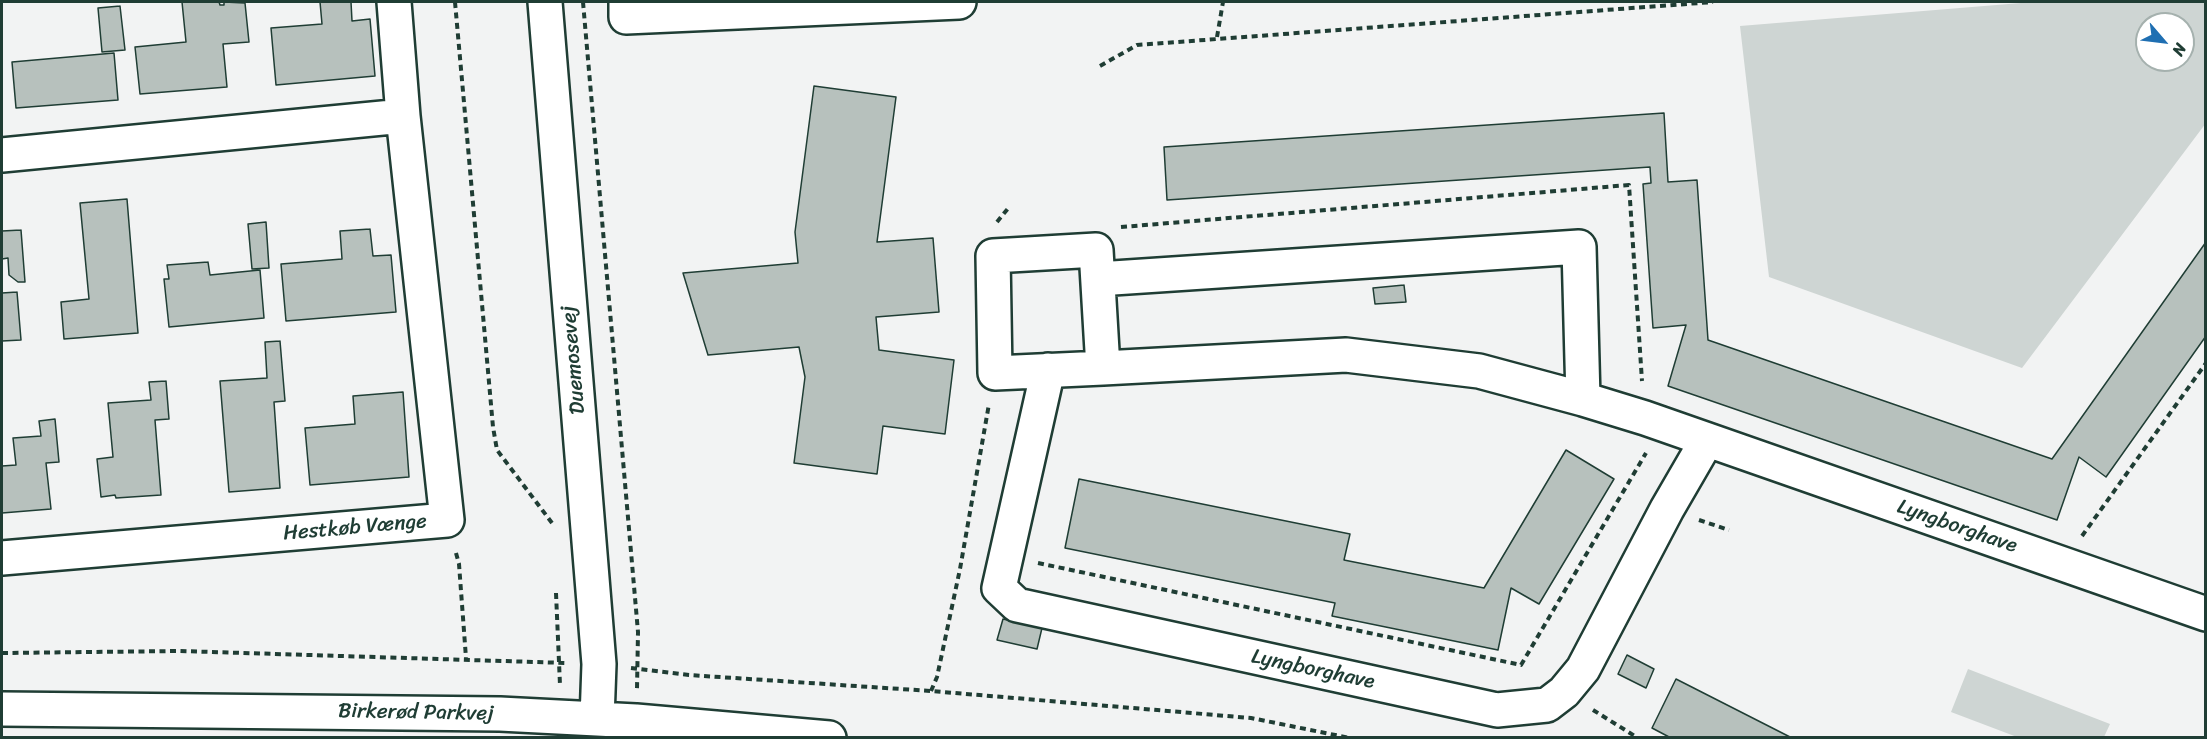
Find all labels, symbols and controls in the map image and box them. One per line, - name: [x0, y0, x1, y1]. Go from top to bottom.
- north arrow: [2135, 12, 2195, 72]
- text: N: [2164, 38, 2195, 61]
- street label: Duemosevej: [557, 305, 591, 415]
- street label: Lyngborghave: [1894, 495, 2020, 559]
- street label: Hestkøb Vænge: [282, 509, 428, 547]
- street label: Lyngborghave: [1249, 645, 1377, 695]
- street label: Birkerød Parkvej: [338, 699, 494, 727]

